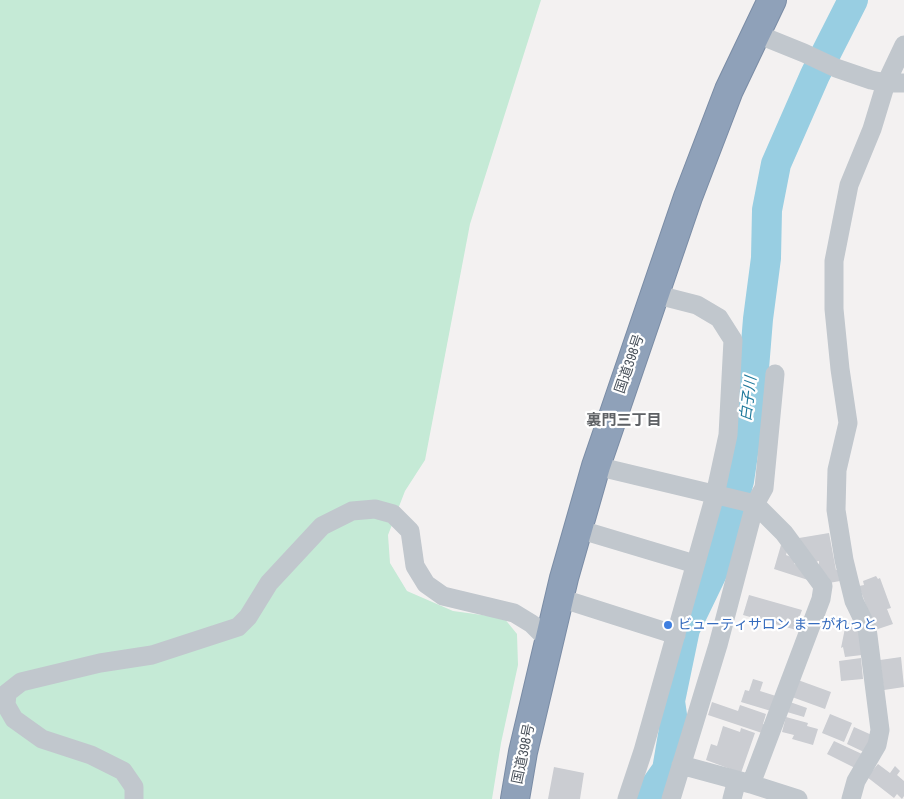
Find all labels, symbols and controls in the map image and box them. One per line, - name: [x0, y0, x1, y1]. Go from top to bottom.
- street label: 国道398号: [612, 332, 648, 396]
- water label: 白子川: [737, 376, 761, 422]
- district label: 裏門三丁目: [587, 412, 661, 430]
- place label: ビューティサロン まーがれっと: [678, 617, 877, 633]
- marker: ビューティサロン まーがれっと: [662, 619, 674, 631]
- street label: 国道398号: [509, 722, 539, 786]

